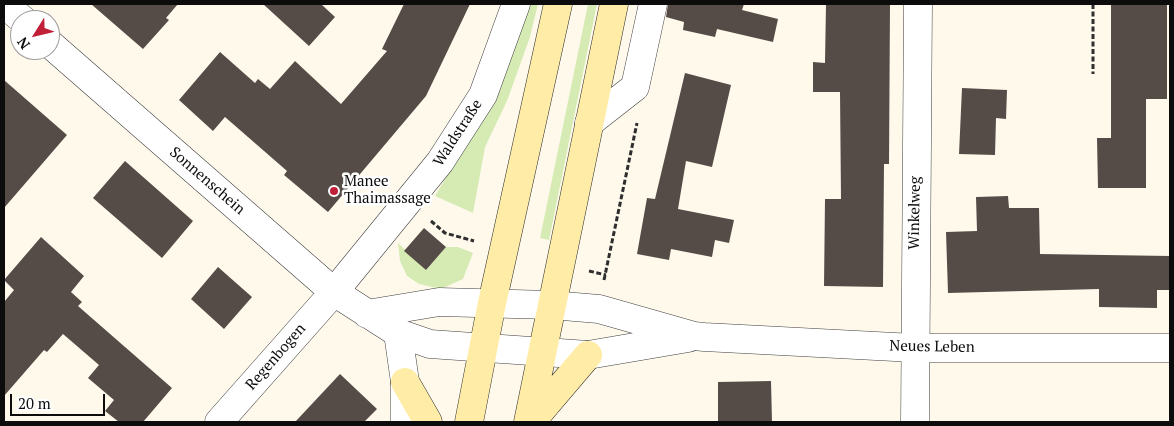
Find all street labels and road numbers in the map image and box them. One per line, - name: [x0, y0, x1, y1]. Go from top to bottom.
- street label: Waldstraße: [430, 96, 486, 170]
- street label: Sonnenschein: [166, 143, 248, 219]
- street label: Winkelweg: [905, 176, 925, 250]
- street label: Regenbogen: [242, 320, 310, 394]
- street label: Neues Leben: [889, 337, 975, 357]

